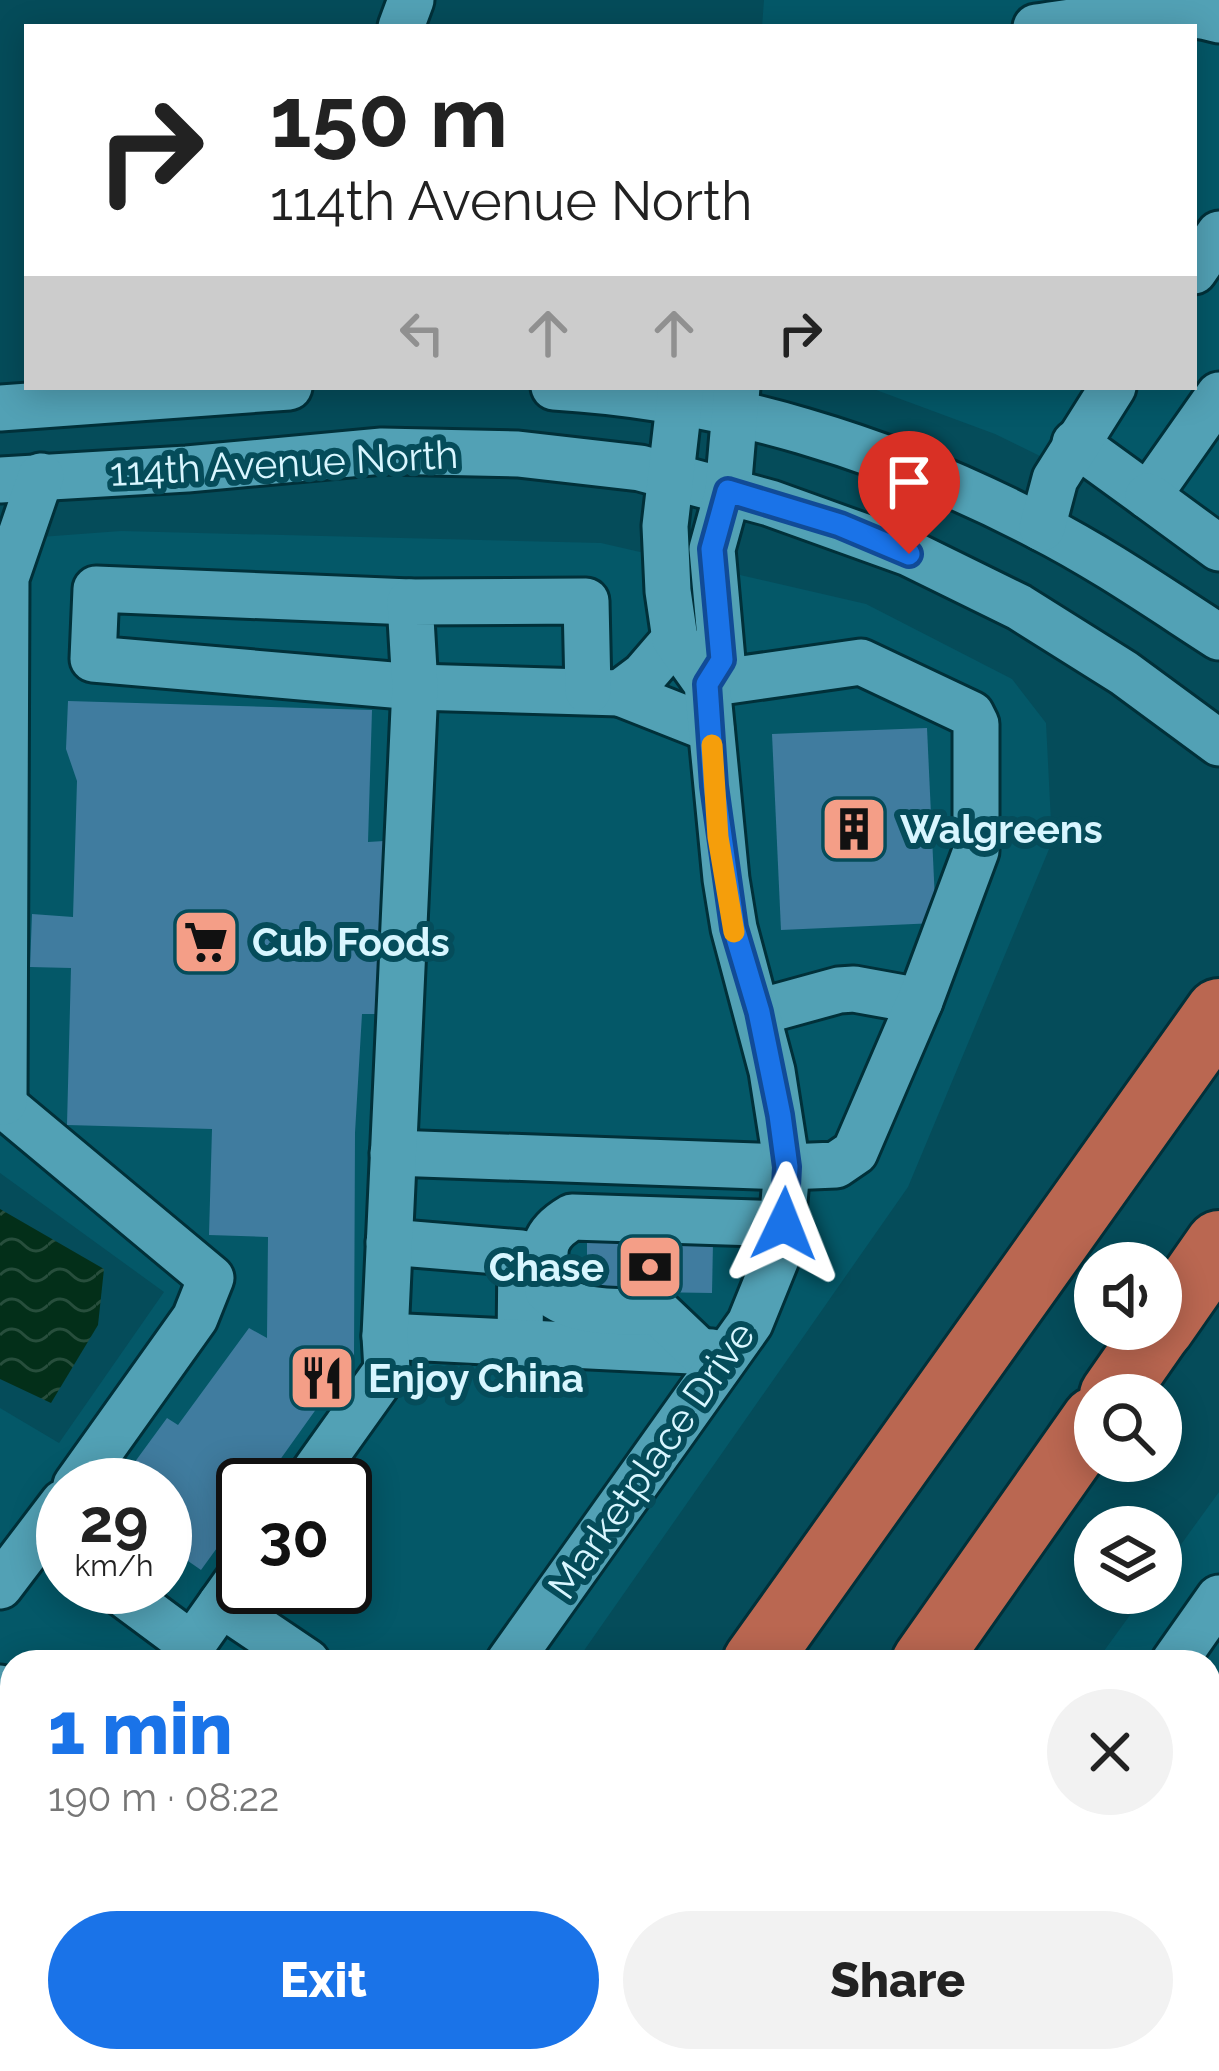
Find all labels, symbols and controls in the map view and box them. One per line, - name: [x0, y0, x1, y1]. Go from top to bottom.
- text: 150 m: [270, 68, 508, 167]
- icon: right: [72, 72, 228, 228]
- text: 114th Avenue North: [270, 169, 753, 233]
- icon: left: [389, 300, 455, 366]
- icon: ahead: [515, 300, 581, 366]
- icon: ahead: [641, 300, 707, 366]
- icon: right: [767, 300, 833, 366]
- street label: 114th Avenue North: [109, 431, 459, 495]
- pin: [858, 431, 960, 554]
- icon: arrive: [876, 449, 942, 515]
- building icon: Walgreens: [819, 794, 889, 864]
- place label: Walgreens: [900, 806, 1103, 852]
- supermarket icon: Cub Foods: [171, 907, 241, 977]
- place label: Cub Foods: [252, 919, 450, 965]
- position arrow: [721, 1161, 847, 1287]
- bank icon: Chase: [615, 1232, 685, 1302]
- map controls: [1074, 1242, 1182, 1614]
- button: sound: [1074, 1242, 1182, 1350]
- place label: Chase: [489, 1244, 604, 1290]
- street label: Marketplace Drive: [538, 1313, 764, 1607]
- restaurant icon: Enjoy China: [287, 1343, 357, 1413]
- place label: Enjoy China: [368, 1355, 584, 1401]
- button: search: [1074, 1374, 1182, 1482]
- speed limit sign: 30: [216, 1458, 372, 1614]
- text: 29: [79, 1486, 149, 1556]
- button: layers: [1074, 1506, 1182, 1614]
- text: km/h: [74, 1548, 154, 1583]
- text: 1 min: [48, 1686, 233, 1771]
- button: close: [1047, 1689, 1173, 1815]
- text: 190 m · 08:22: [48, 1774, 279, 1820]
- button: Exit: [48, 1911, 599, 2049]
- button: Share: [623, 1911, 1173, 2049]

